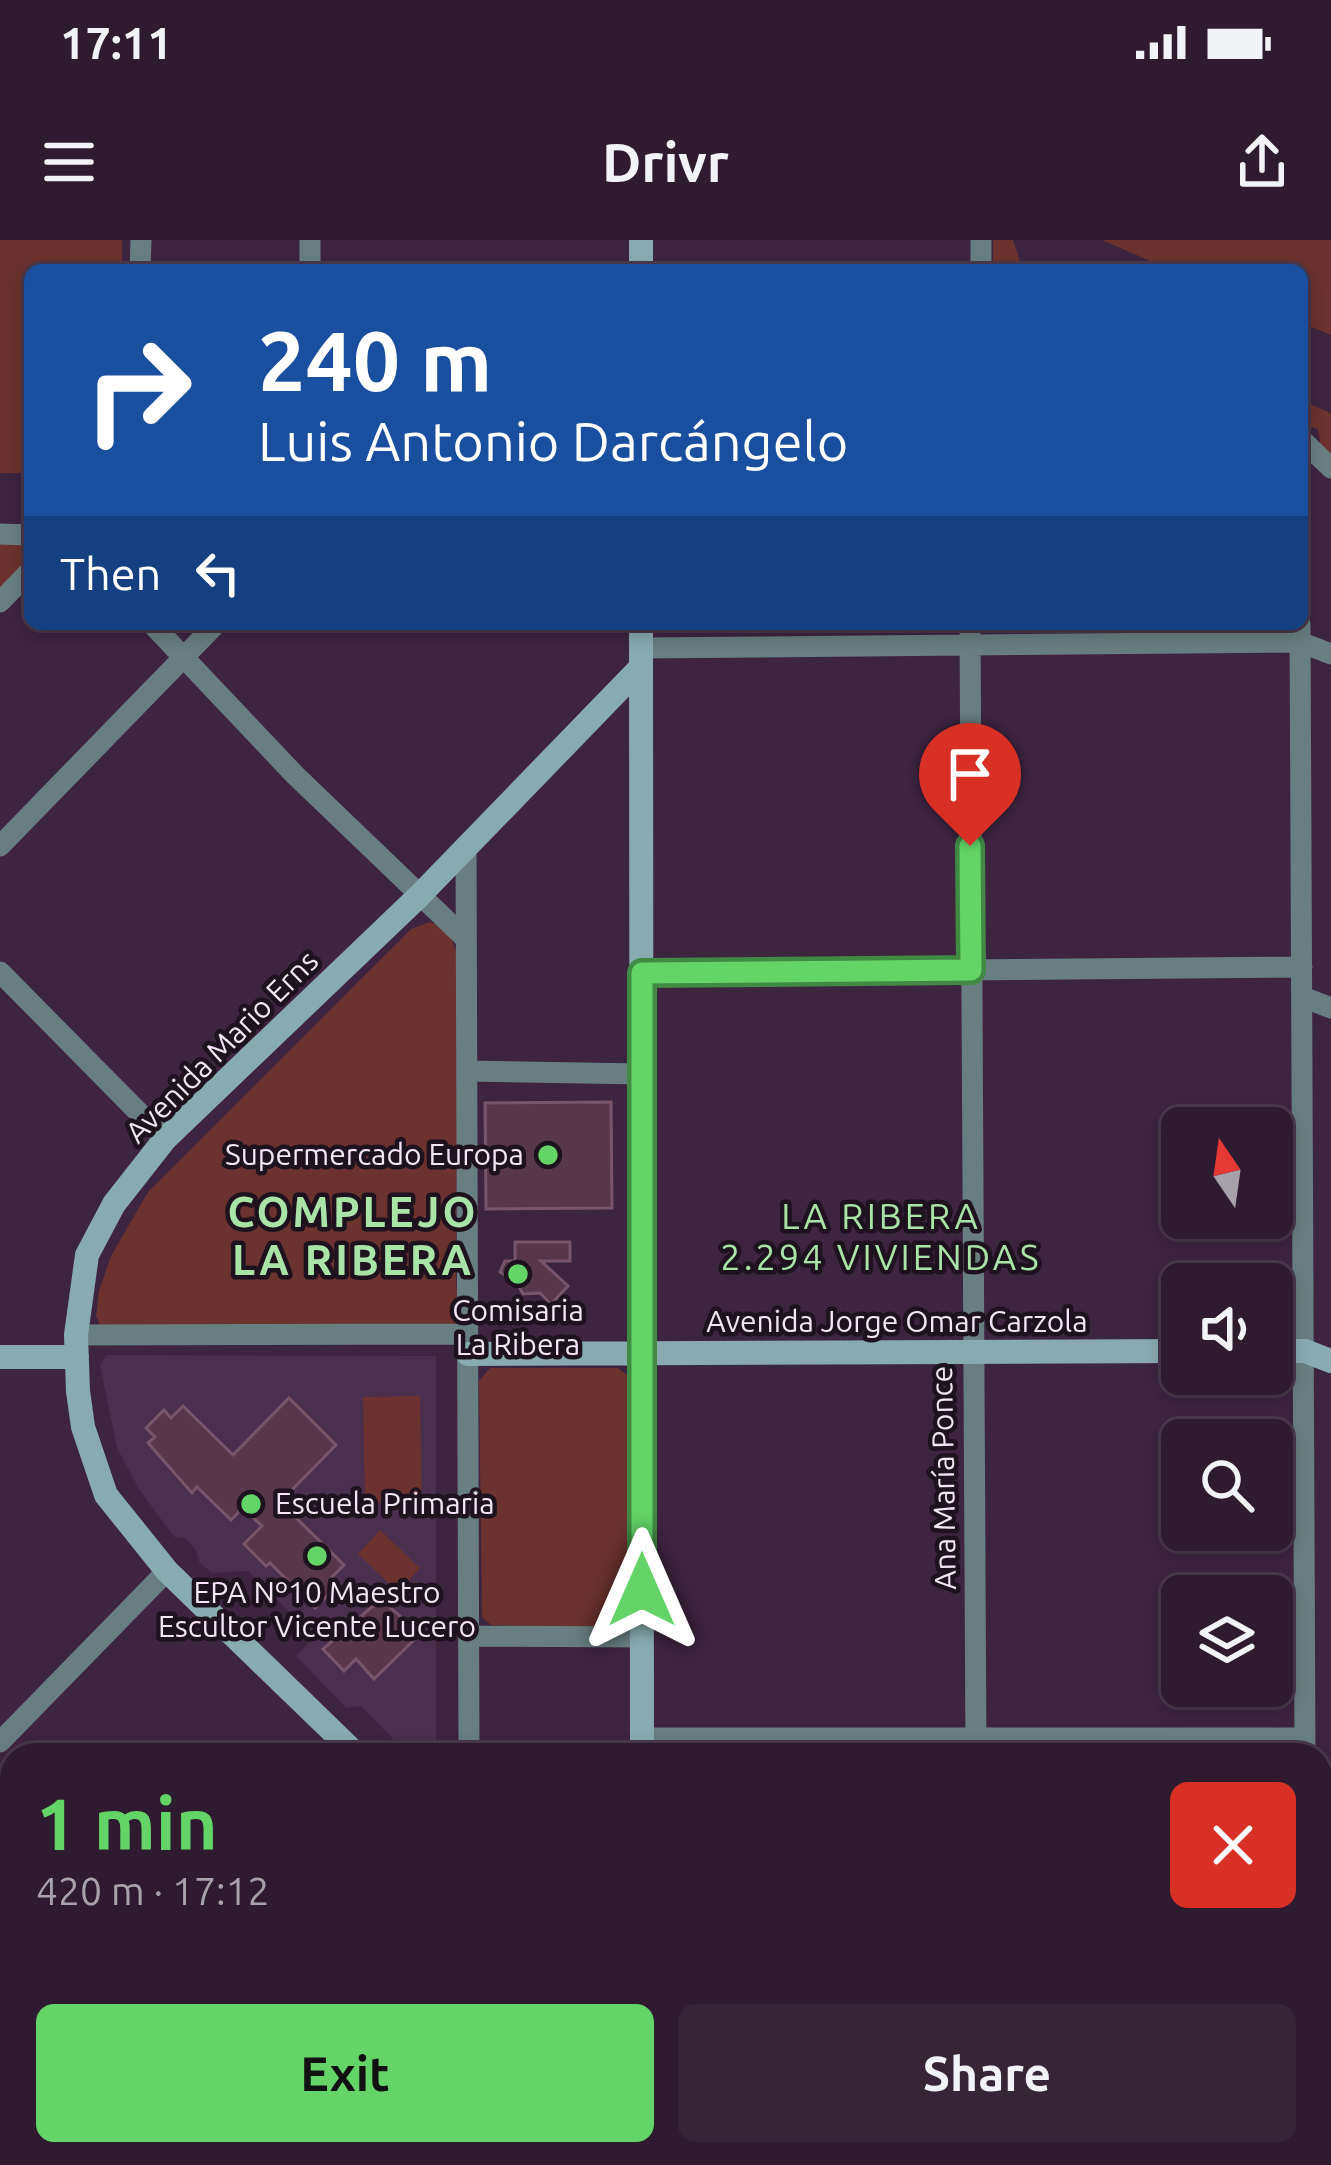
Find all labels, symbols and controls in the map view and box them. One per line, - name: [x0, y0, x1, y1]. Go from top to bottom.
- text: 17:11: [60, 17, 173, 68]
- icon: menu: [36, 129, 102, 195]
- icon: share: [1229, 129, 1295, 195]
- text: Drivr: [602, 132, 729, 192]
- icon: right: [60, 312, 216, 468]
- text: 240 m: [258, 313, 492, 407]
- text: Luis Antonio Darcángelo: [258, 411, 848, 471]
- icon: left: [185, 540, 251, 606]
- text: Then: [60, 548, 161, 599]
- pin: [919, 723, 1021, 846]
- icon: arrive: [937, 741, 1003, 807]
- street label: Avenida Mario Erns: [118, 943, 324, 1149]
- north arrow: [1161, 1107, 1293, 1239]
- map controls: [1161, 1107, 1293, 1707]
- place label: Supermercado Europa: [225, 1137, 524, 1171]
- marker: Supermercado Europa: [535, 1142, 561, 1168]
- district label: COMPLEJO LA RIBERA: [228, 1188, 478, 1283]
- district label: LA RIBERA 2.294 VIVIENDAS: [720, 1195, 1042, 1277]
- marker: Comisaria La Ribera: [505, 1261, 531, 1287]
- button: sound: [1161, 1263, 1293, 1395]
- place label: Comisaria La Ribera: [452, 1293, 584, 1361]
- street label: Avenida Jorge Omar Carzola: [706, 1304, 1088, 1338]
- street label: Ana María Ponce: [924, 1366, 962, 1590]
- button: search: [1161, 1419, 1293, 1551]
- place label: Escuela Primaria: [275, 1486, 495, 1520]
- marker: Escuela Primaria: [238, 1491, 264, 1517]
- position arrow: [579, 1527, 705, 1653]
- marker: EPA Nº10 Maestro Escultor Vicente Lucero: [304, 1543, 330, 1569]
- place label: EPA Nº10 Maestro Escultor Vicente Lucero: [158, 1575, 476, 1643]
- button: layers: [1161, 1575, 1293, 1707]
- button: close: [1170, 1782, 1296, 1908]
- text: 1 min: [36, 1783, 218, 1864]
- text: 420 m · 17:12: [36, 1869, 270, 1912]
- button: Exit: [36, 2004, 654, 2142]
- button: Share: [678, 2004, 1296, 2142]

